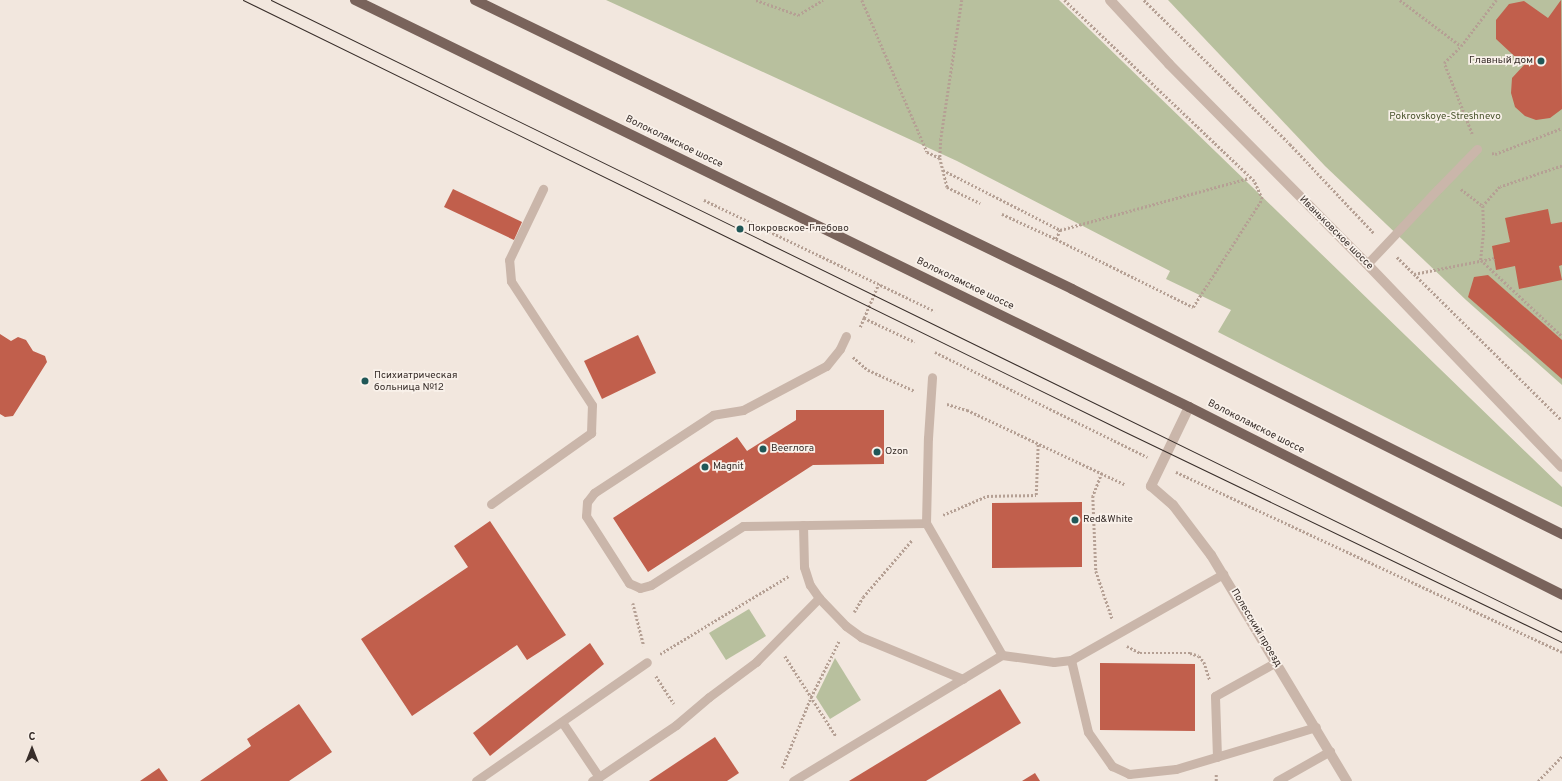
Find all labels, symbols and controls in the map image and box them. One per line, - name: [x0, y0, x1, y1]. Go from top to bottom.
- place label: Главный дом: [1469, 55, 1533, 67]
- marker: Главный дом: [1536, 56, 1546, 66]
- park label: Pokrovskoye-Streshnevo: [1389, 111, 1501, 123]
- street label: Волоколамское шоссе: [623, 113, 725, 171]
- street label: Иваньковское шоссе: [1297, 194, 1375, 272]
- place label: Покровское-Глебово: [748, 223, 849, 235]
- marker: Покровское-Глебово: [735, 224, 745, 234]
- street label: Волоколамское шоссе: [914, 255, 1016, 313]
- place label: Психиатрическая больница №12: [374, 369, 457, 392]
- marker: Психиатрическая больница №12: [359, 375, 371, 387]
- street label: Волоколамское шоссе: [1206, 397, 1306, 457]
- place label: Beerлога: [771, 443, 814, 455]
- marker: Beerлога: [758, 444, 768, 454]
- place label: Ozon: [885, 446, 908, 458]
- marker: Ozon: [872, 447, 882, 457]
- place label: Magnit: [713, 461, 744, 473]
- marker: Magnit: [700, 462, 710, 472]
- place label: Red&White: [1083, 514, 1133, 526]
- marker: Red&White: [1070, 515, 1080, 525]
- street label: Полесский проезд: [1228, 587, 1284, 669]
- north arrow: [12, 729, 52, 769]
- text: С: [28, 730, 36, 744]

